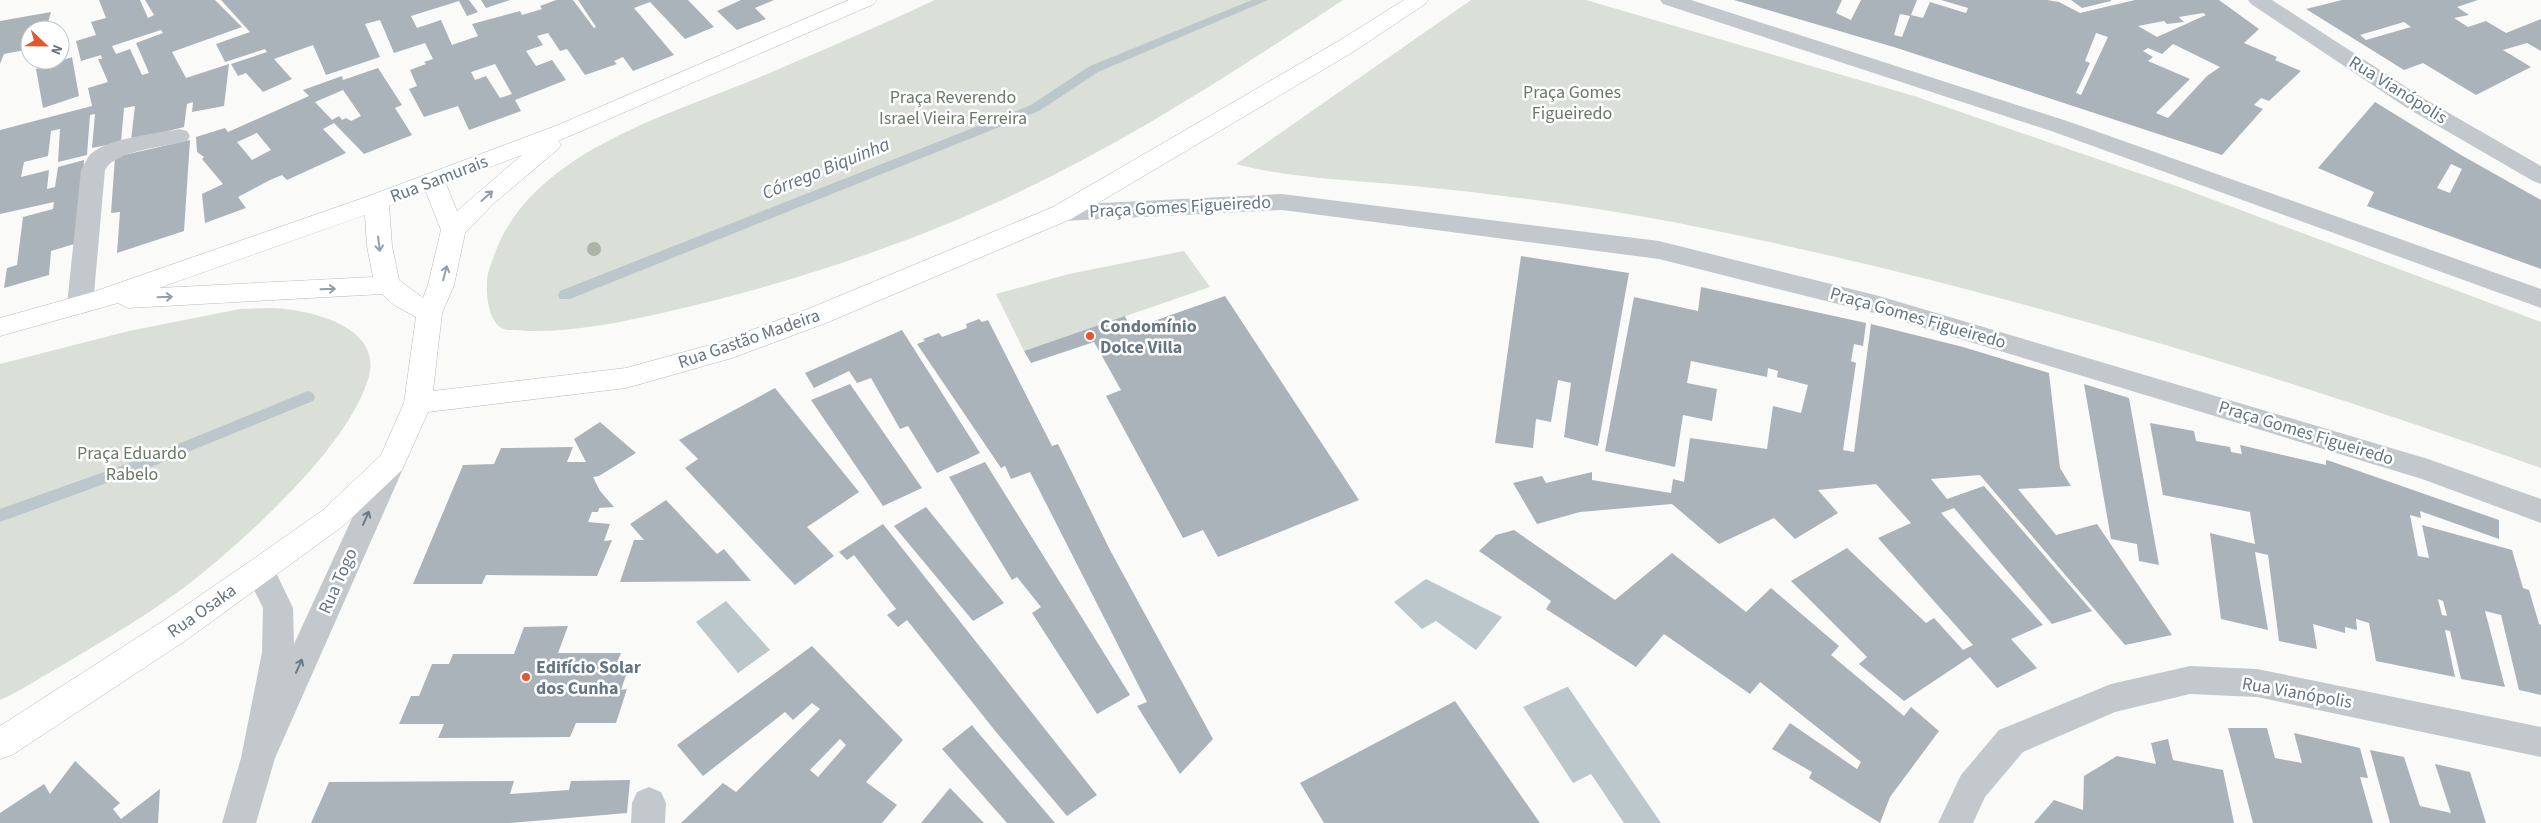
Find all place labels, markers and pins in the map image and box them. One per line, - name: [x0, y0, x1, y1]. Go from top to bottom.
- place label: Condomínio Dolce Villa: [1100, 314, 1197, 360]
- marker: Condomínio Dolce Villa: [1084, 330, 1096, 342]
- place label: Edifício Solar dos Cunha: [536, 655, 642, 701]
- marker: Edifício Solar dos Cunha: [520, 671, 532, 683]

